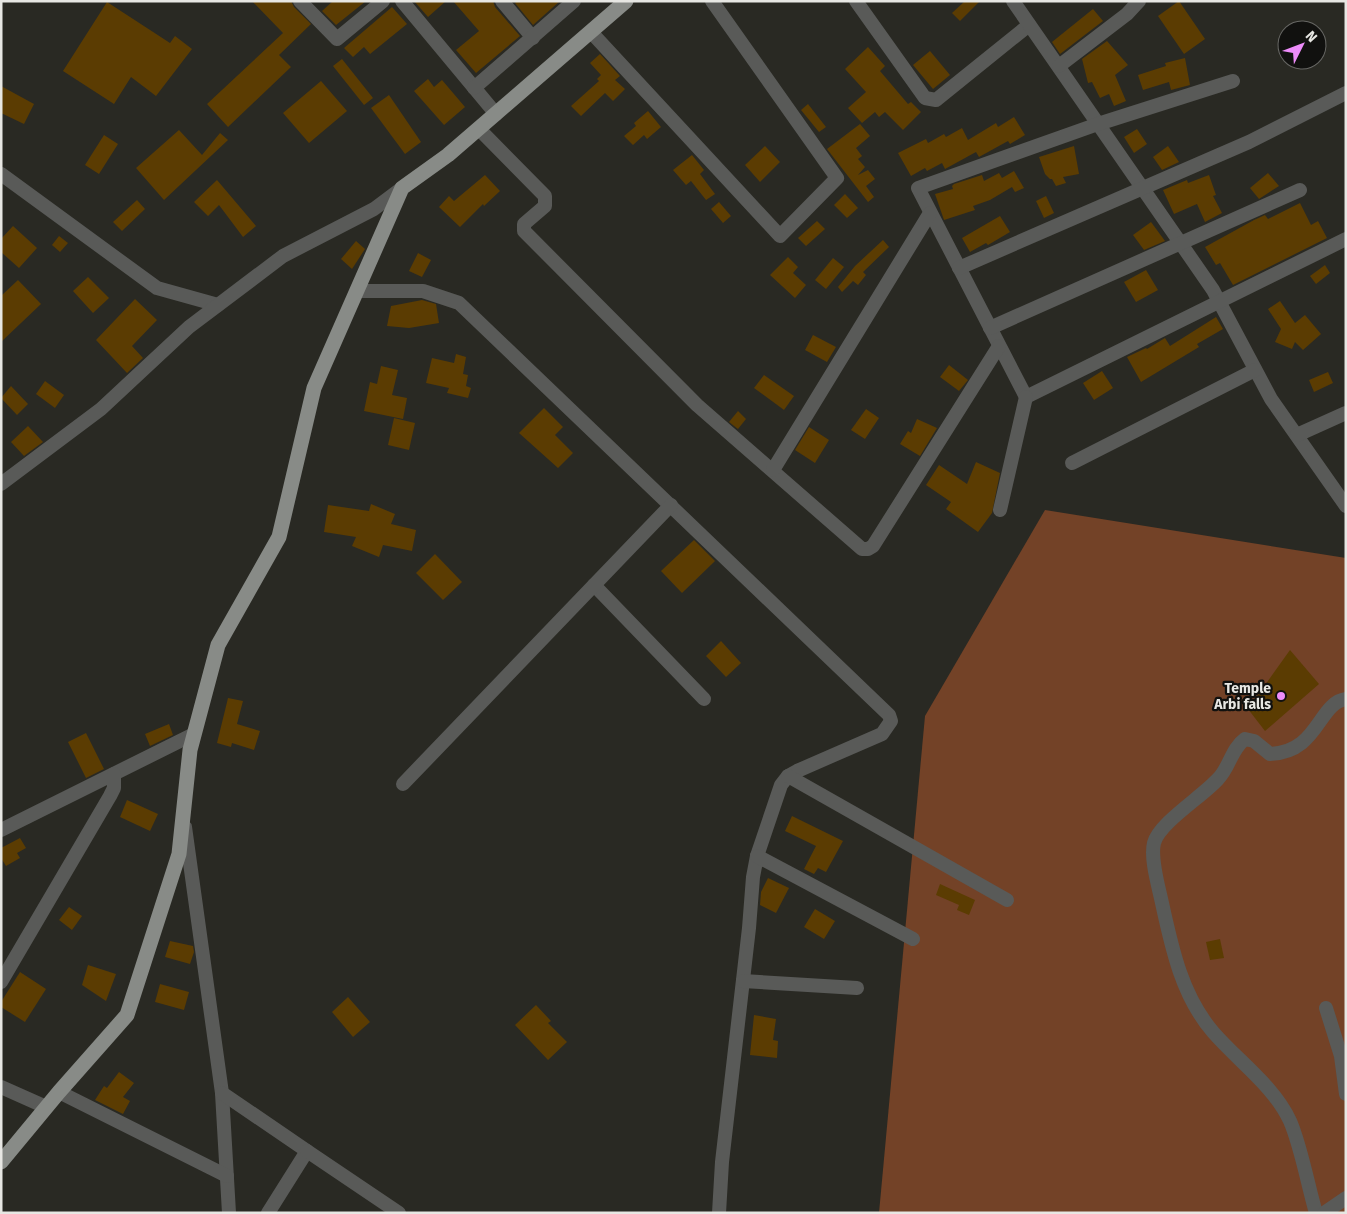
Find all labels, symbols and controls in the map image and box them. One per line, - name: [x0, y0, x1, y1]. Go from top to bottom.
- north arrow: [1277, 20, 1327, 70]
- text: N: [1302, 27, 1321, 46]
- place label: Temple Arbi falls: [1213, 680, 1271, 713]
- marker: Temple Arbi falls: [1275, 690, 1287, 702]

